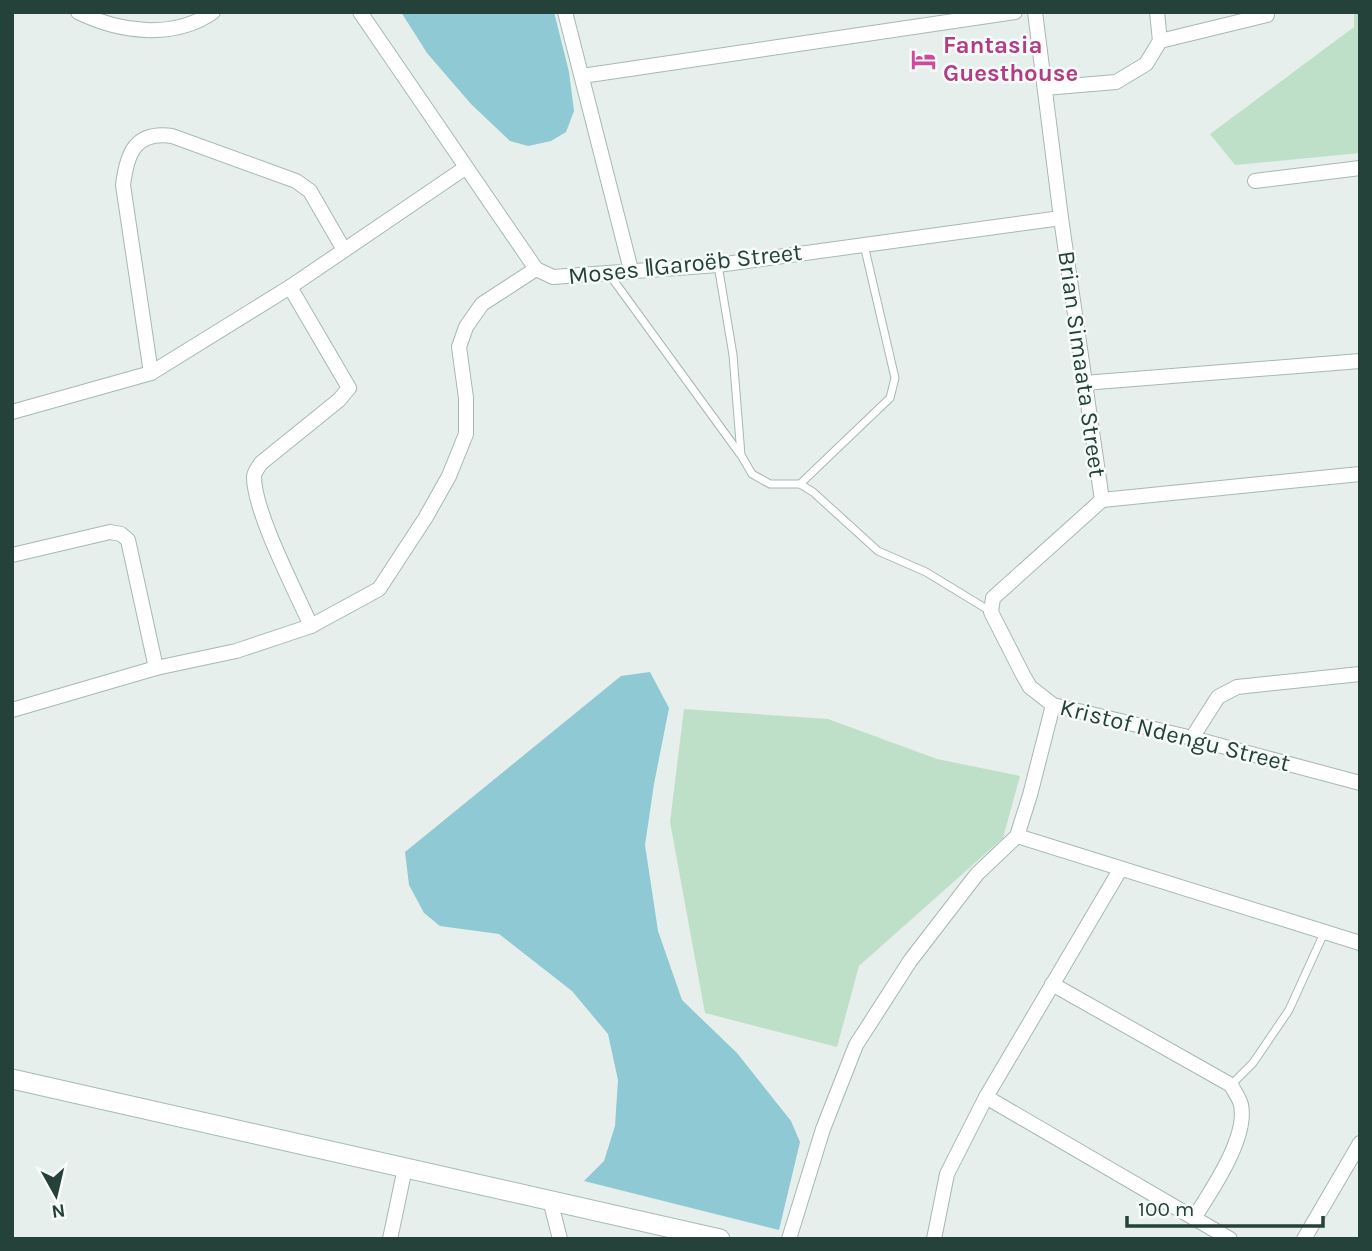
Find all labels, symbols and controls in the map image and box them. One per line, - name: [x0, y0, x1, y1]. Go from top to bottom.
- place label: Fantasia Guesthouse: [943, 31, 1078, 87]
- hotel icon: Fantasia Guesthouse: [909, 45, 937, 73]
- street label: Moses ǁGaroëb Street: [567, 238, 803, 290]
- street label: Brian Simaata Street: [1052, 249, 1112, 479]
- street label: Kristof Ndengu Street: [1057, 693, 1293, 777]
- north arrow: [21, 1160, 91, 1230]
- scale bar: [1127, 1184, 1323, 1228]
- text: 100 m: [1138, 1197, 1195, 1221]
- text: N: [50, 1199, 67, 1223]

